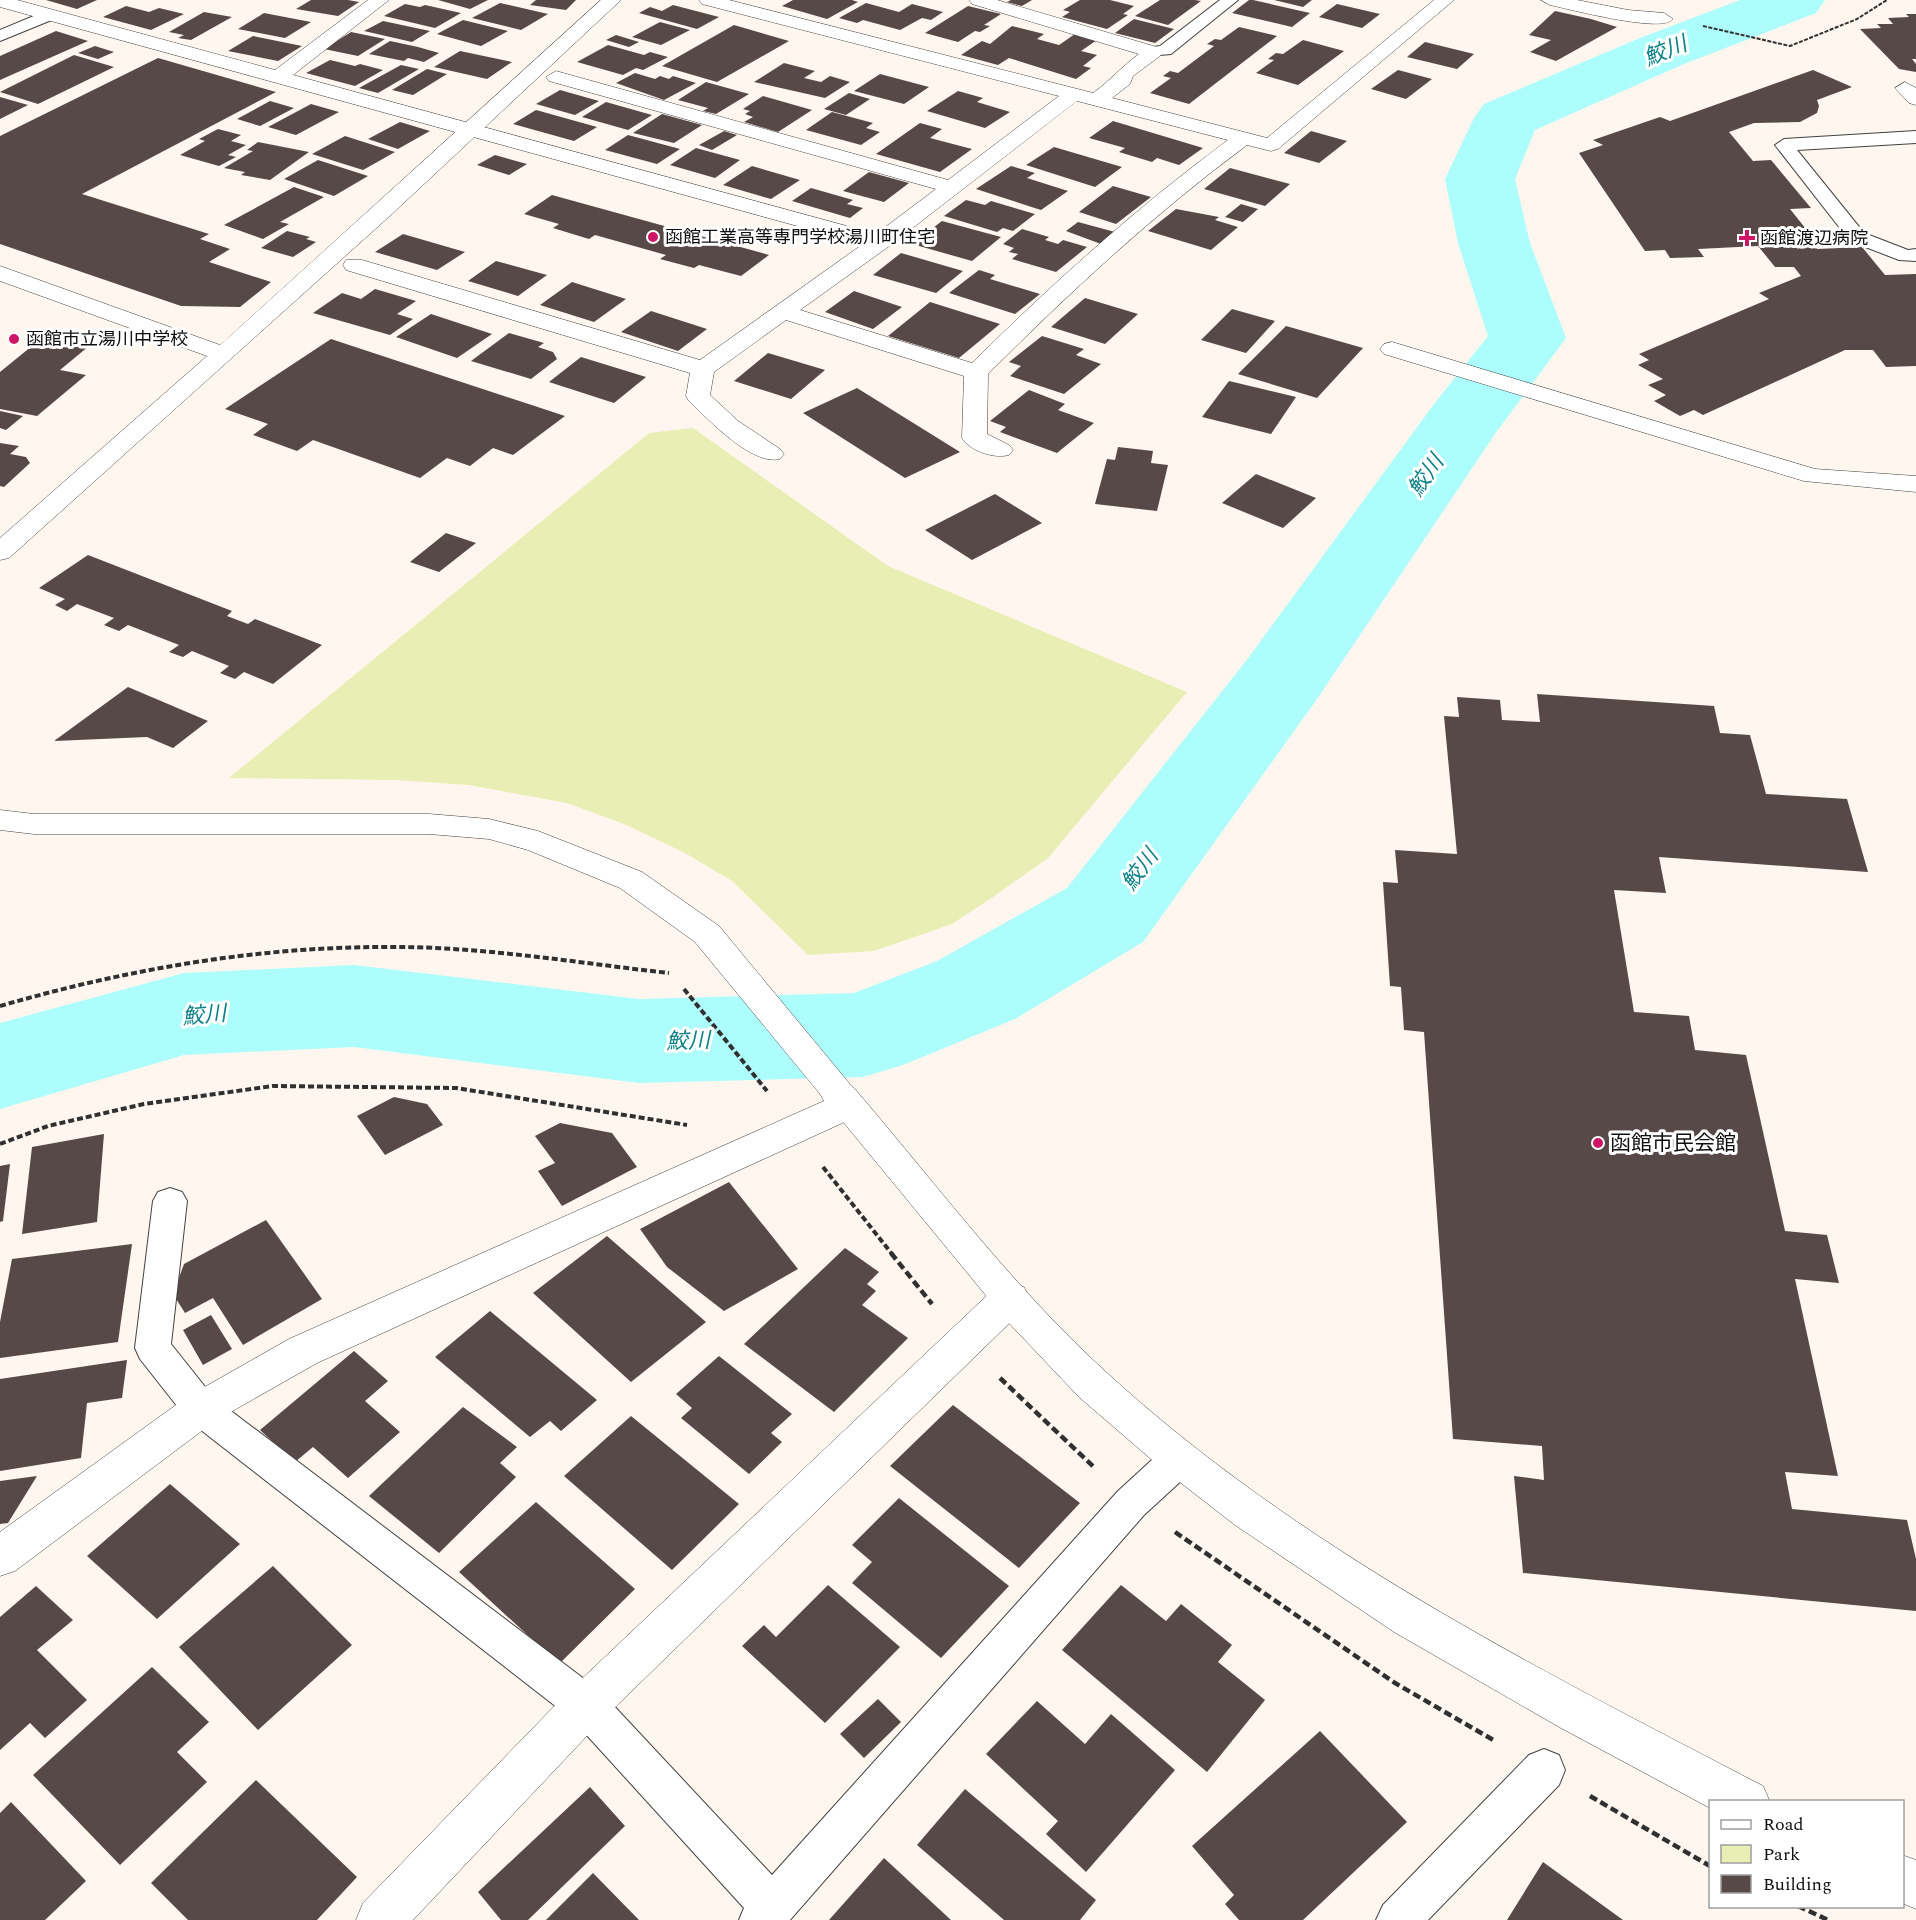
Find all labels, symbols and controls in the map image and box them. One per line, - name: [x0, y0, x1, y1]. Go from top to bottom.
- water label: 鮫川: [1639, 27, 1694, 75]
- place label: 函館工業高等専門学校湯川町住宅: [665, 224, 935, 251]
- place label: 函館渡辺病院: [1760, 225, 1868, 252]
- marker: 函館渡辺病院: [1738, 229, 1756, 247]
- marker: 函館工業高等専門学校湯川町住宅: [646, 230, 660, 244]
- place label: 函館市立湯川中学校: [26, 326, 188, 353]
- marker: 函館市立湯川中学校: [7, 332, 21, 346]
- water label: 鮫川: [1400, 447, 1454, 503]
- water label: 鮫川: [1114, 841, 1168, 897]
- water label: 鮫川: [181, 997, 229, 1034]
- water label: 鮫川: [665, 1024, 713, 1059]
- place label: 函館市民会館: [1610, 1128, 1736, 1160]
- marker: 函館市民会館: [1591, 1136, 1605, 1150]
- legend: [1709, 1800, 1904, 1908]
- text: Road: [1763, 1811, 1804, 1838]
- text: Park: [1763, 1841, 1800, 1868]
- text: Building: [1763, 1871, 1832, 1898]

